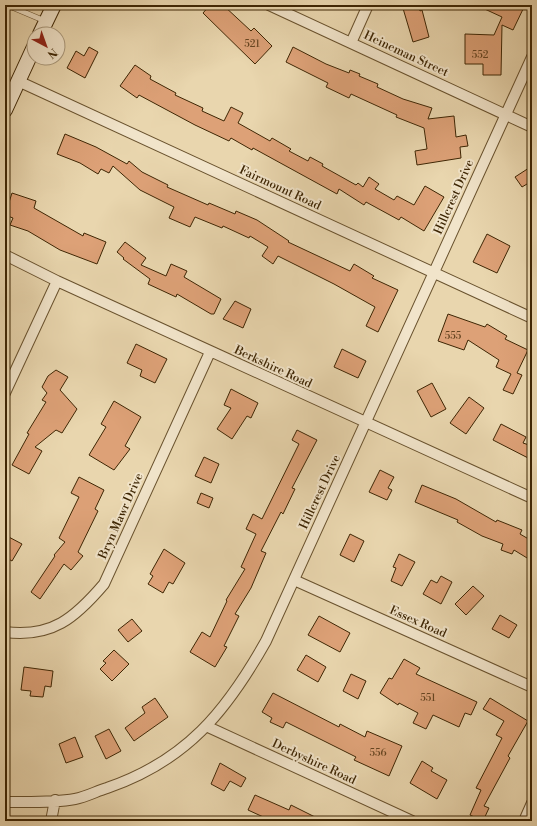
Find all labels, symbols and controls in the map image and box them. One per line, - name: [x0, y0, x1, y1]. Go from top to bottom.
- north arrow: [26, 26, 66, 66]
- street label: Heineman Street: [361, 28, 451, 80]
- house number: 521: [244, 38, 261, 50]
- text: N: [44, 45, 60, 61]
- house number: 552: [472, 49, 489, 61]
- street label: Hillcrest Drive: [431, 157, 477, 237]
- street label: Fairmount Road: [237, 163, 323, 214]
- house number: 555: [445, 330, 462, 342]
- street label: Berkshire Road: [231, 342, 314, 392]
- street label: Hillcrest Drive: [296, 452, 344, 532]
- street label: Bryn Mawr Drive: [95, 471, 147, 562]
- street label: Essex Road: [387, 603, 449, 641]
- house number: 551: [420, 692, 436, 704]
- street label: Derbyshire Road: [270, 736, 358, 788]
- house number: 556: [369, 747, 387, 759]

